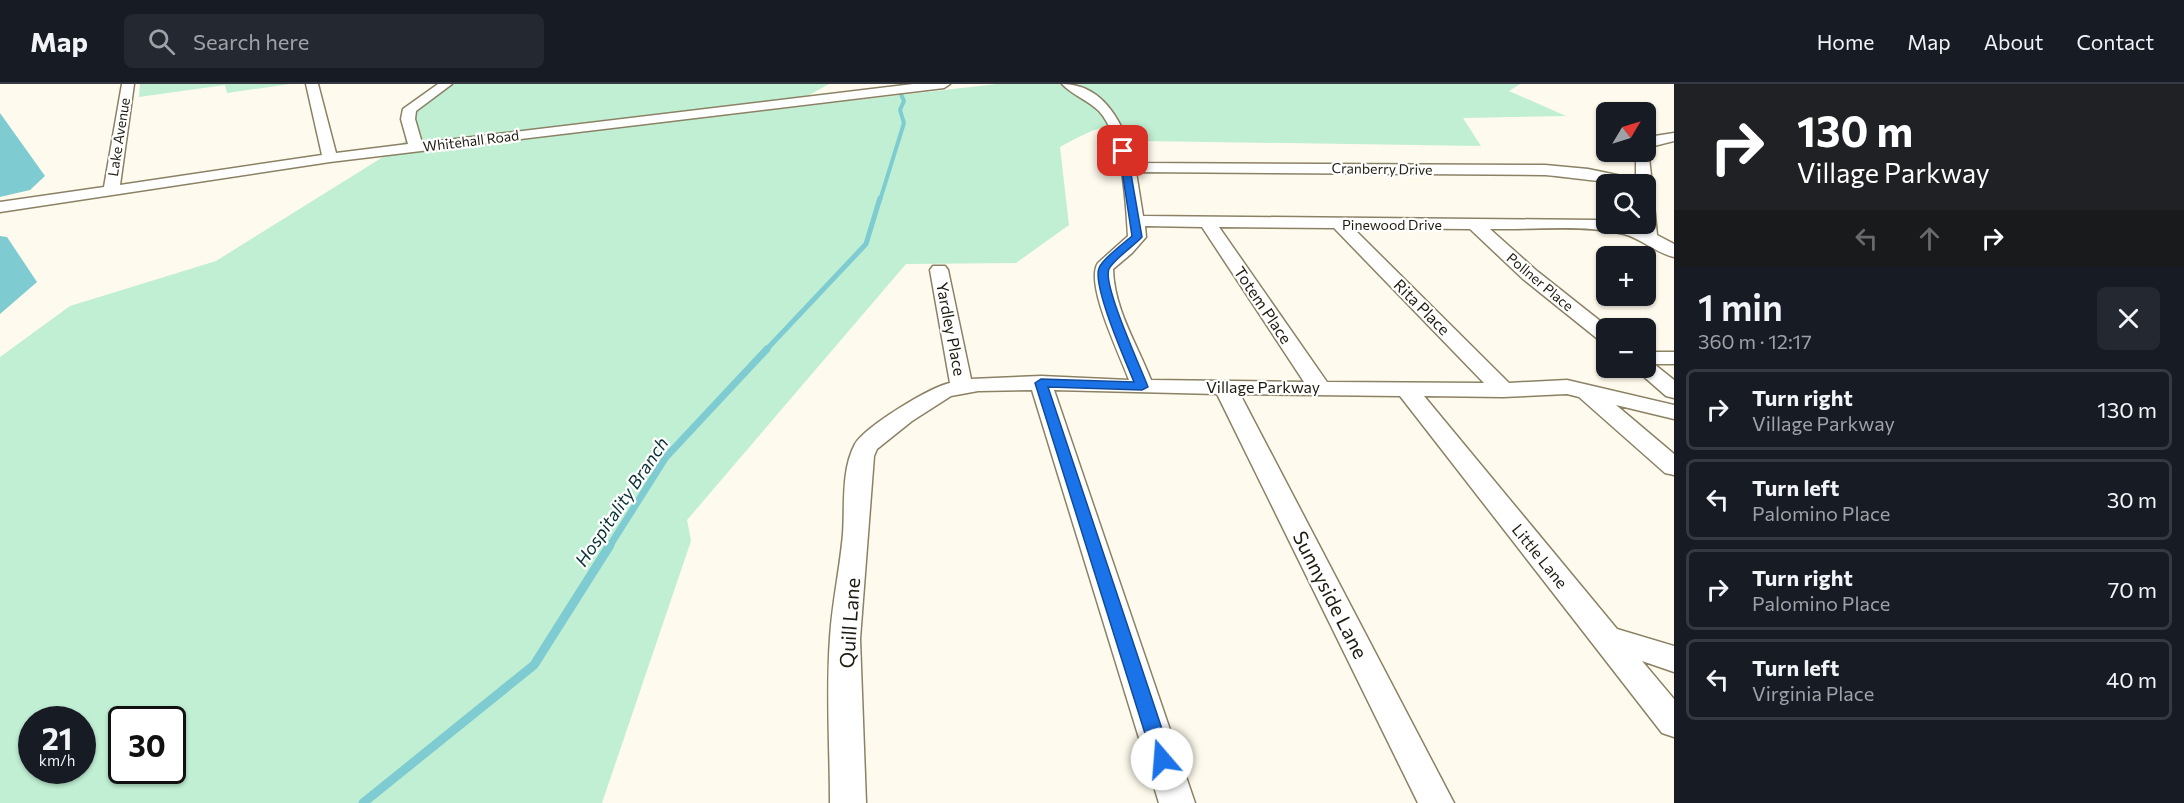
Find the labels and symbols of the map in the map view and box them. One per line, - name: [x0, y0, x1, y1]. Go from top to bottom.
- street label: Lake Avenue: [104, 96, 133, 177]
- north arrow: [1596, 102, 1656, 162]
- pin: [1097, 125, 1148, 176]
- street label: Whitehall Road: [422, 126, 520, 155]
- street label: Cranberry Drive: [1331, 159, 1433, 178]
- street label: Pinewood Drive: [1342, 216, 1442, 233]
- street label: Pollner Place: [1504, 249, 1577, 314]
- street label: Totem Place: [1231, 262, 1296, 347]
- street label: Rita Place: [1390, 275, 1454, 339]
- street label: Yardley Place: [933, 280, 970, 377]
- street label: Village Parkway: [1206, 377, 1320, 396]
- water label: Hospitality Branch: [570, 433, 673, 570]
- street label: Little Lane: [1509, 520, 1572, 592]
- street label: Sunnyside Lane: [1288, 527, 1373, 662]
- street label: Quill Lane: [834, 577, 864, 669]
- speed limit sign: 30: [108, 706, 186, 784]
- position arrow: [1130, 727, 1194, 791]

